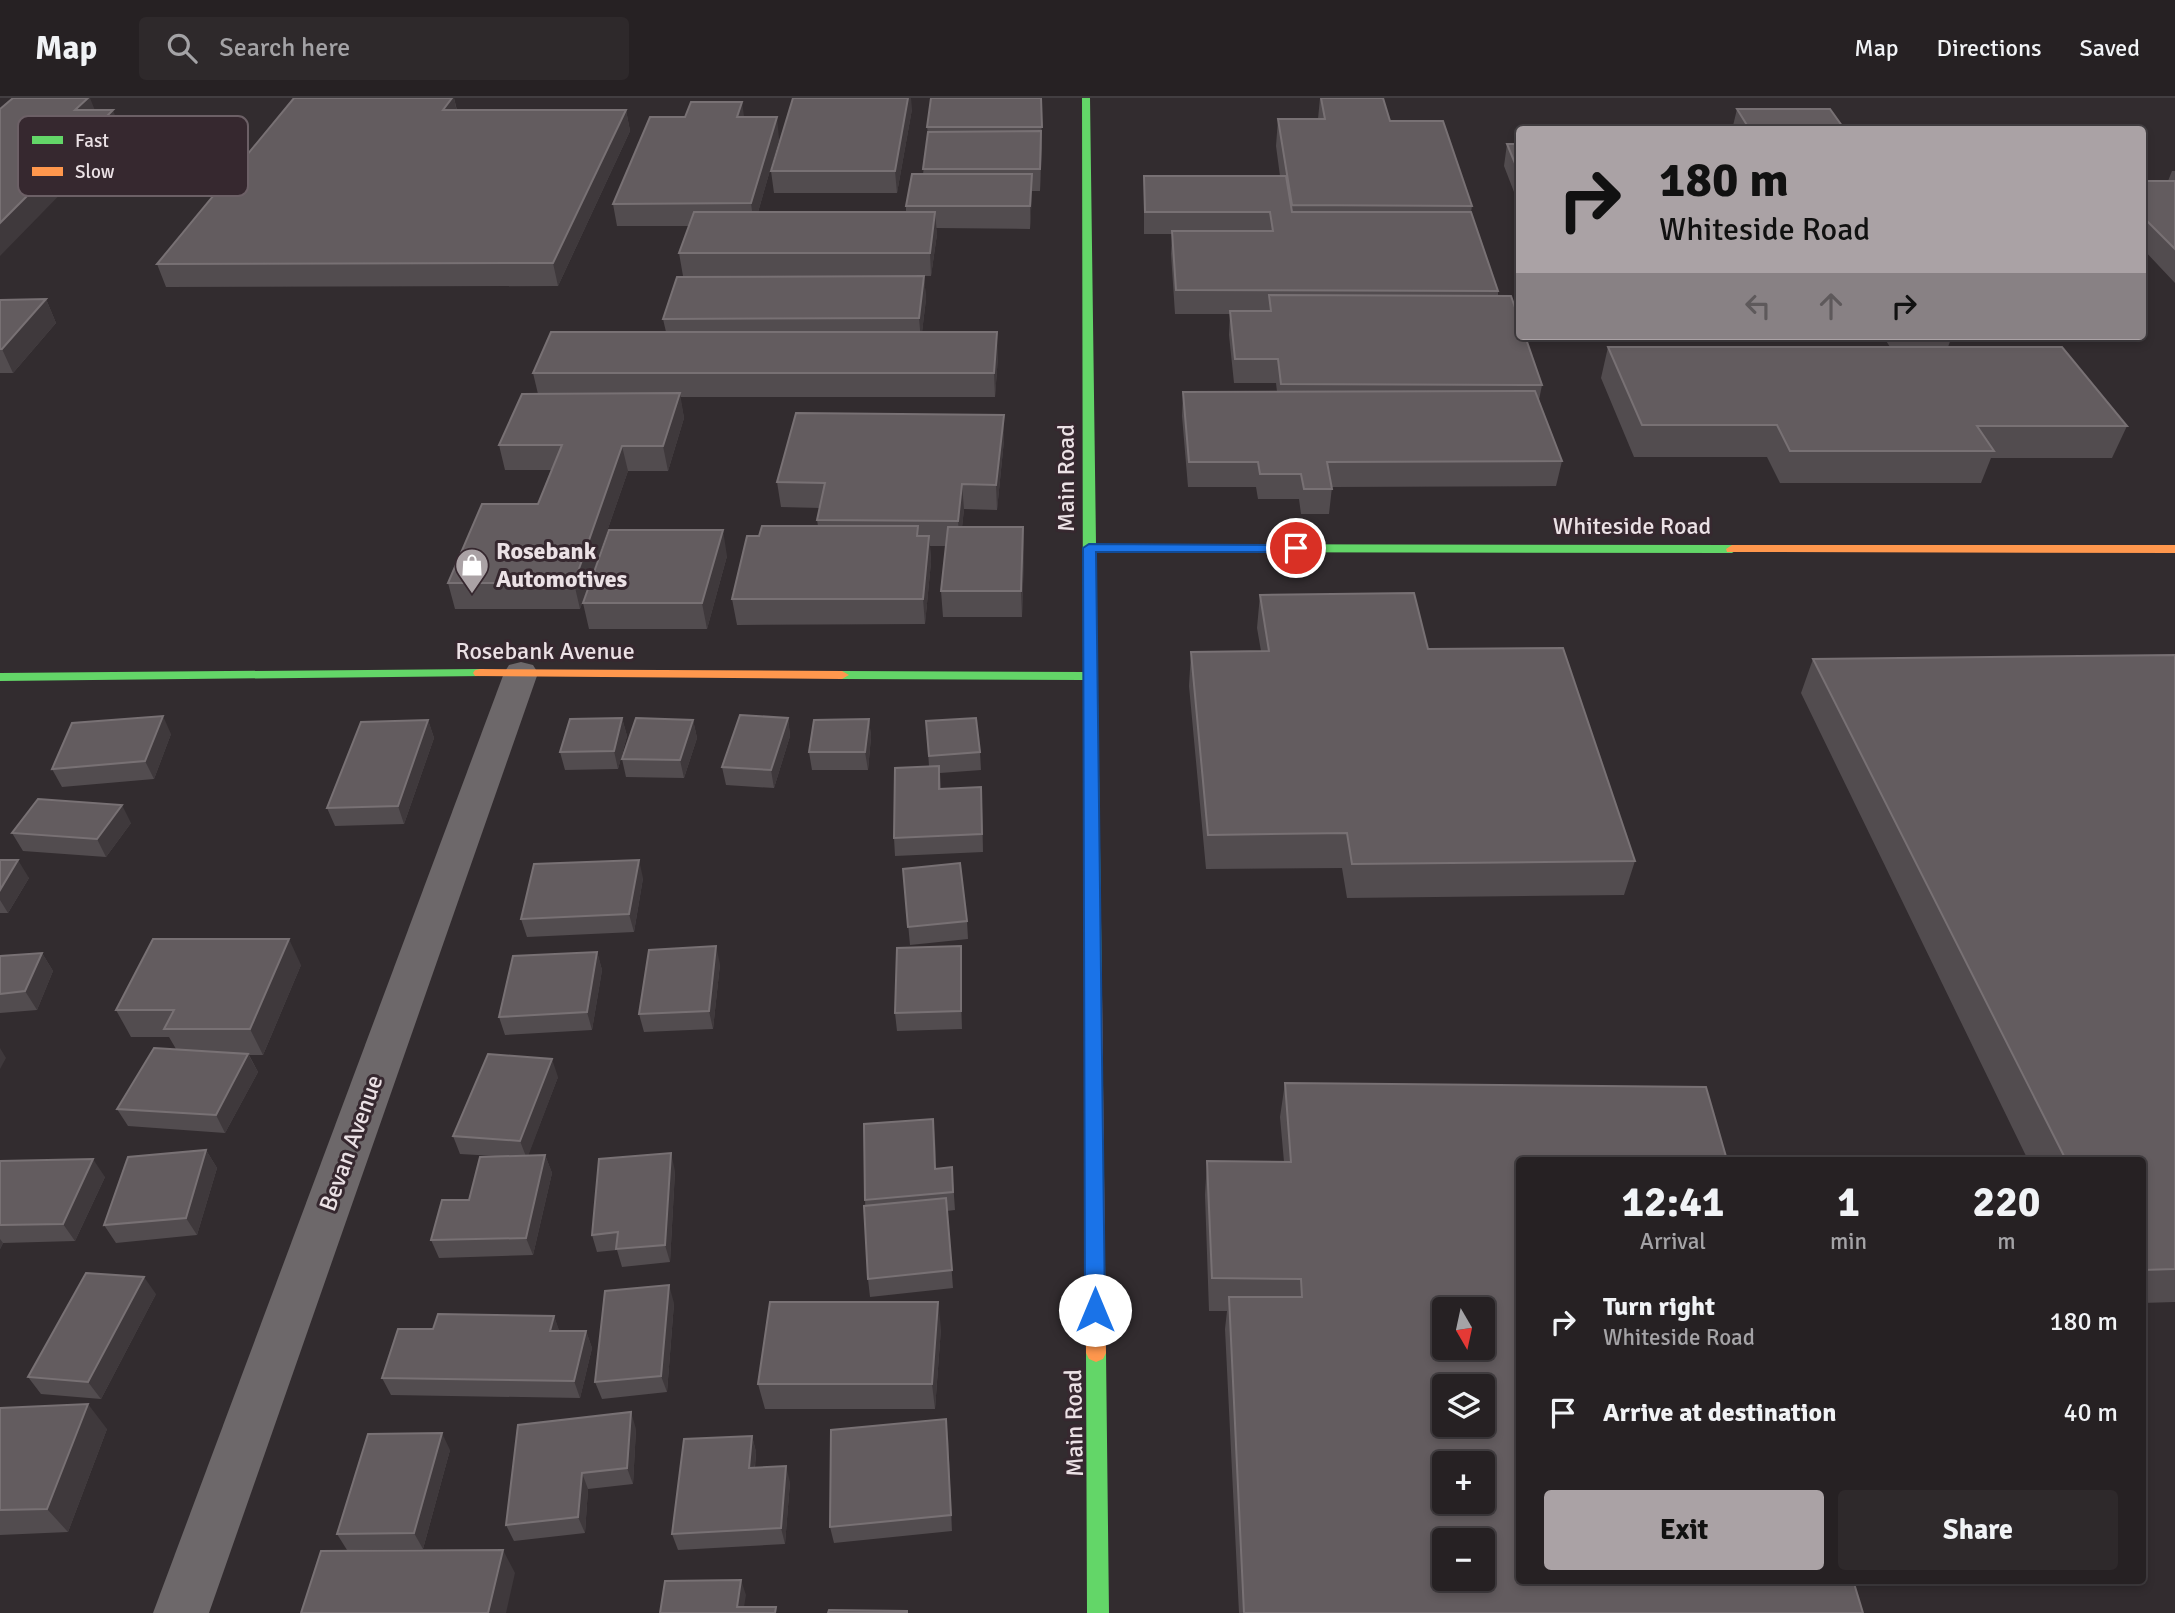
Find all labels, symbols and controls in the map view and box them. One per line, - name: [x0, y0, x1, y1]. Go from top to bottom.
- search box: [139, 17, 629, 80]
- text: Map: [35, 28, 97, 69]
- icon: search: [163, 29, 201, 67]
- text: Search here: [219, 32, 350, 64]
- text: Map: [1854, 33, 1899, 63]
- text: Directions: [1937, 33, 2042, 63]
- text: Saved: [2080, 33, 2140, 63]
- legend: [18, 116, 248, 196]
- text: Fast: [75, 129, 109, 153]
- text: 180 m: [1659, 150, 1789, 210]
- icon: right: [1544, 154, 1635, 245]
- text: Slow: [75, 160, 115, 184]
- text: Whiteside Road: [1659, 210, 1870, 249]
- icon: left: [1739, 287, 1777, 325]
- icon: ahead: [1812, 287, 1850, 325]
- icon: right: [1885, 287, 1923, 325]
- street label: Main Road: [1051, 424, 1081, 532]
- street label: Whiteside Road: [1553, 511, 1711, 541]
- pin: [1266, 518, 1326, 578]
- icon: arrive: [1277, 529, 1315, 567]
- place label: Rosebank Automotives: [496, 536, 628, 594]
- shop icon: Rosebank Automotives: [453, 546, 491, 595]
- street label: Rosebank Avenue: [455, 636, 635, 666]
- street label: Bevan Avenue: [312, 1071, 390, 1215]
- text: 12:41: [1621, 1177, 1725, 1228]
- text: 1: [1837, 1177, 1860, 1228]
- text: 220: [1972, 1177, 2041, 1228]
- text: Arrival: [1640, 1227, 1706, 1256]
- text: min: [1830, 1227, 1867, 1256]
- text: m: [1997, 1227, 2016, 1256]
- position arrow: [1058, 1273, 1132, 1347]
- text: Turn right: [1603, 1291, 1715, 1323]
- north arrow: [1432, 1297, 1494, 1360]
- map controls: [1432, 1297, 1495, 1591]
- icon: right: [1544, 1303, 1582, 1341]
- text: 180 m: [2049, 1306, 2118, 1338]
- text: Whiteside Road: [1603, 1323, 1755, 1352]
- street label: Main Road: [1058, 1369, 1090, 1477]
- button: layers: [1432, 1374, 1495, 1437]
- icon: arrive: [1544, 1394, 1582, 1432]
- text: Arrive at destination: [1603, 1397, 1836, 1429]
- text: 40 m: [2063, 1397, 2118, 1429]
- button: +: [1432, 1451, 1495, 1514]
- button: Exit: [1544, 1490, 1824, 1570]
- button: Share: [1838, 1490, 2118, 1570]
- button: −: [1432, 1528, 1495, 1591]

